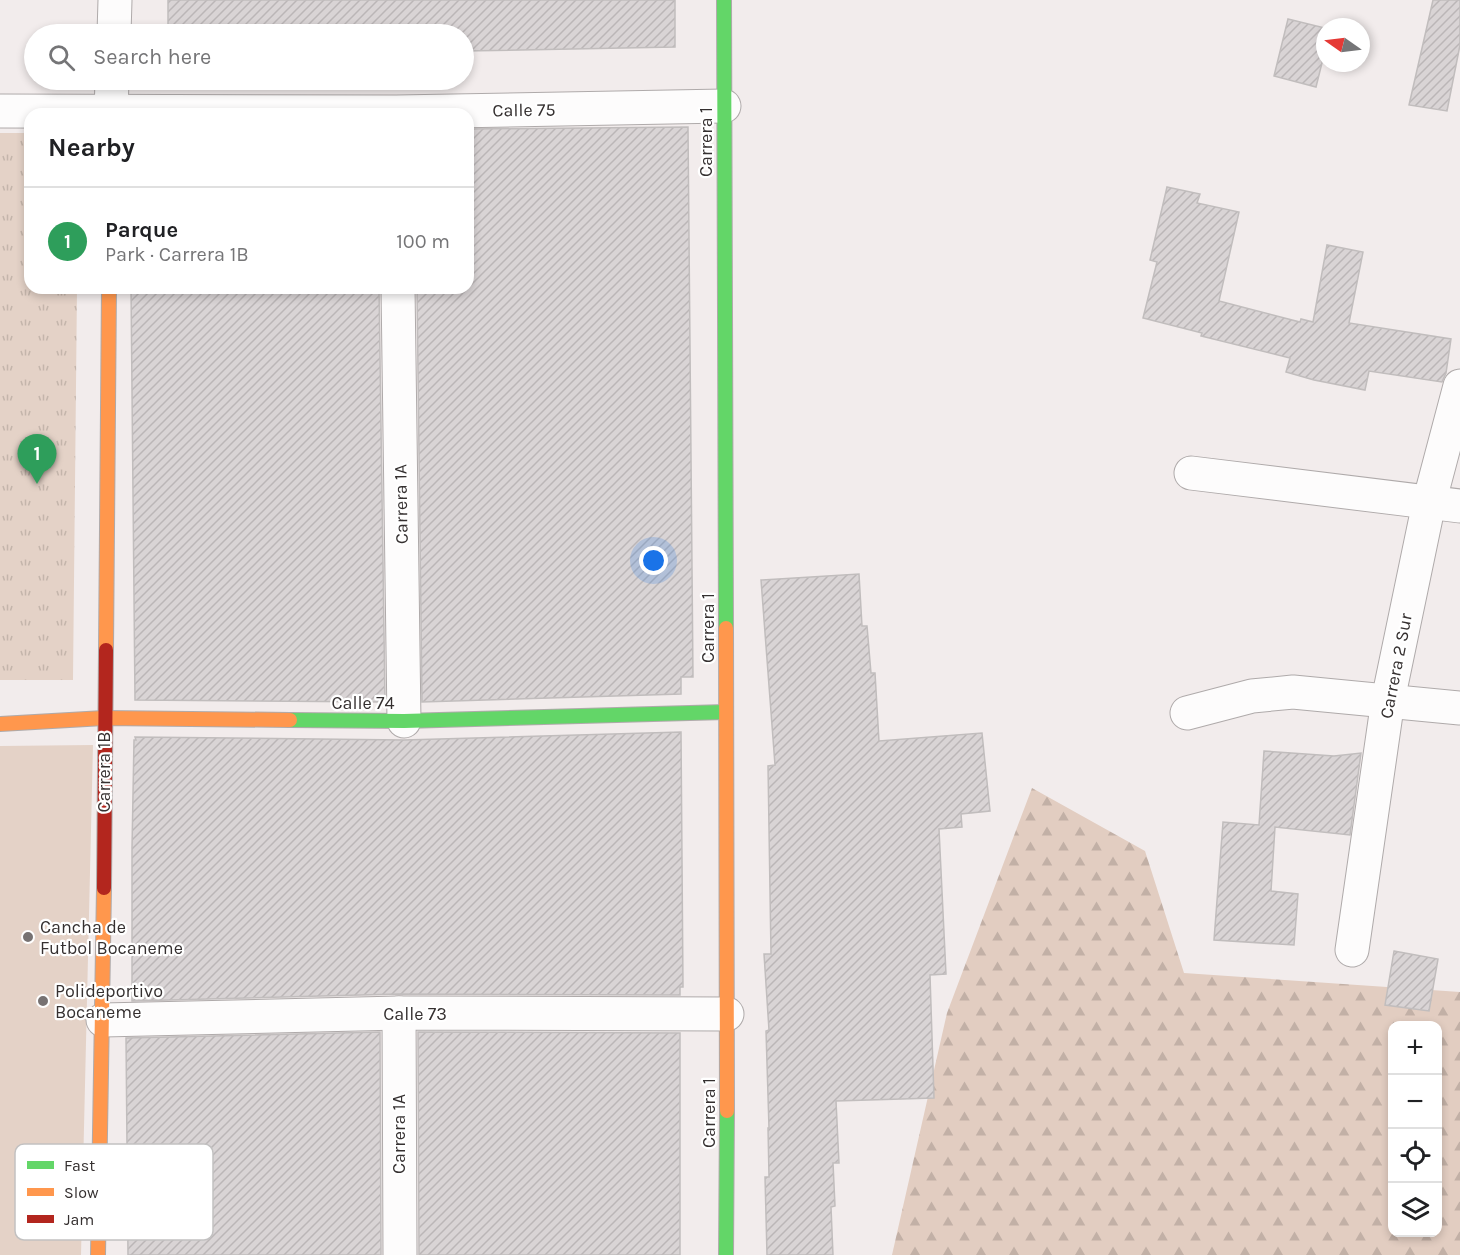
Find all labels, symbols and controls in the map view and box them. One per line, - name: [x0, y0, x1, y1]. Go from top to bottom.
- north arrow: [1316, 18, 1370, 72]
- search box: [24, 24, 474, 90]
- icon: search: [45, 41, 78, 74]
- text: Search here: [93, 44, 211, 70]
- street label: Calle 75: [492, 98, 556, 122]
- street label: Carrera 1: [695, 107, 717, 177]
- text: Nearby: [48, 132, 135, 163]
- text: Parque: [105, 217, 178, 243]
- text: 1: [64, 230, 71, 253]
- text: 100 m: [396, 230, 450, 253]
- text: Park · Carrera 1B: [105, 243, 249, 266]
- pin: 1: [18, 434, 57, 484]
- street label: Carrera 1A: [389, 464, 413, 544]
- your location: [639, 546, 668, 575]
- street label: Carrera 1: [697, 593, 719, 663]
- street label: Carrera 2 Sur: [1375, 611, 1417, 721]
- street label: Calle 74: [331, 692, 395, 714]
- street label: Carrera 1B: [93, 731, 115, 813]
- place label: Cancha de Futbol Bocaneme: [40, 916, 183, 959]
- marker: Cancha de Futbol Bocaneme: [21, 930, 35, 944]
- place label: Polideportivo Bocaneme: [55, 980, 163, 1023]
- marker: Polideportivo Bocaneme: [36, 994, 50, 1008]
- street label: Calle 73: [383, 1003, 447, 1025]
- map controls: [1388, 1021, 1442, 1237]
- button: +: [1388, 1021, 1442, 1075]
- button: −: [1388, 1075, 1442, 1129]
- street label: Carrera 1: [698, 1078, 720, 1148]
- street label: Carrera 1A: [388, 1094, 410, 1174]
- button: locate: [1388, 1129, 1442, 1183]
- legend: [15, 1144, 213, 1240]
- text: Fast: [64, 1156, 95, 1175]
- text: Slow: [64, 1183, 99, 1202]
- button: layers: [1388, 1183, 1442, 1237]
- text: Jam: [64, 1210, 94, 1229]

